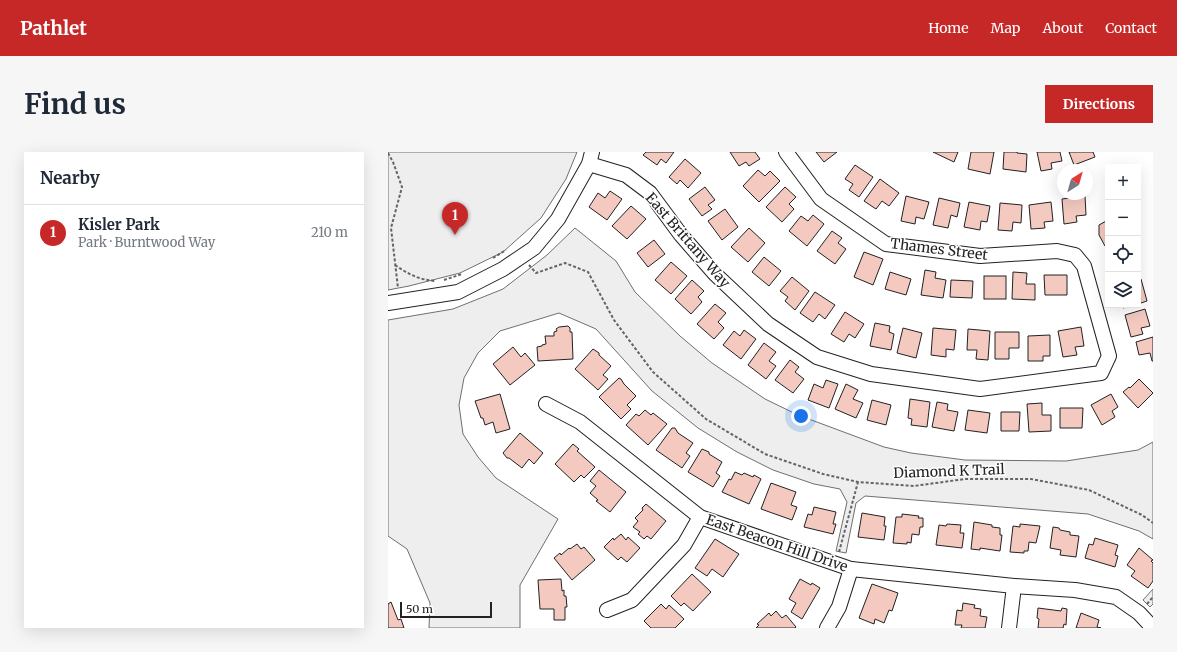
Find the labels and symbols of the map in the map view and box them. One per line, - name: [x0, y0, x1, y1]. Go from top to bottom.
- north arrow: [1057, 164, 1093, 200]
- street label: East Brittany Way: [642, 189, 735, 292]
- pin: 1: [442, 202, 468, 235]
- street label: Thames Street: [889, 234, 989, 264]
- your location: [791, 406, 811, 426]
- street label: Diamond K Trail: [893, 460, 1006, 482]
- street label: East Beacon Hill Drive: [704, 510, 850, 576]
- scale bar: [400, 600, 492, 619]

